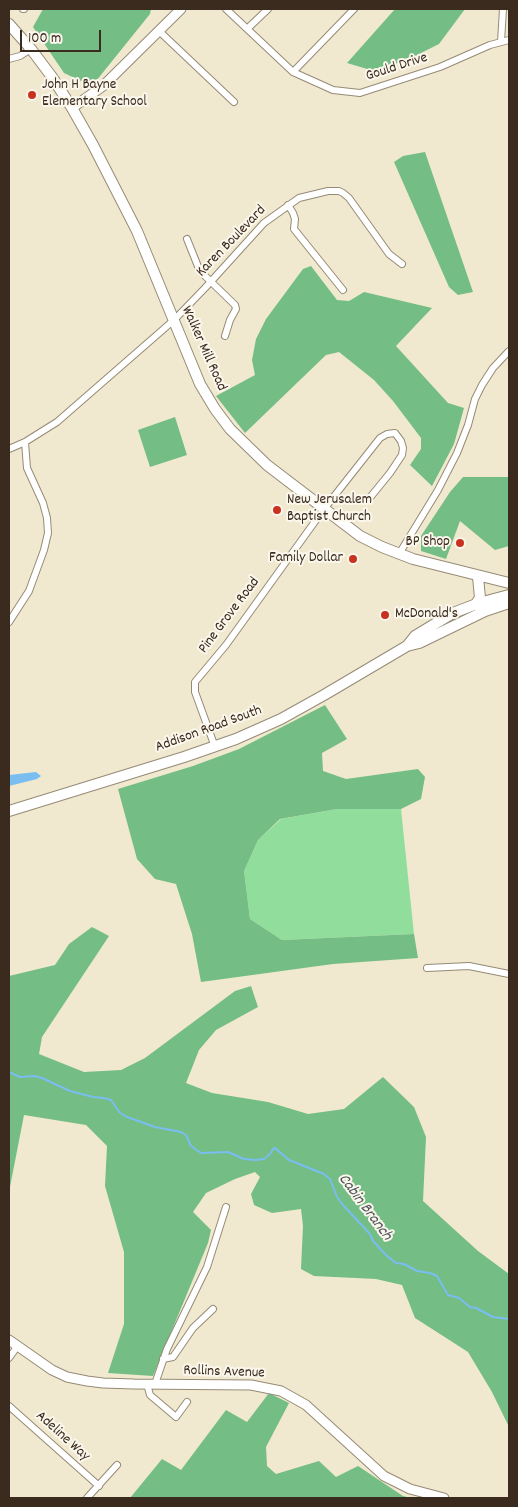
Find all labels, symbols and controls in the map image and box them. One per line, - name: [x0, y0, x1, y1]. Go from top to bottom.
- scale bar: [22, 20, 104, 52]
- text: 100 m: [28, 28, 61, 50]
- street label: Gould Drive: [364, 50, 430, 86]
- place label: John H Bayne Elementary School: [42, 77, 147, 112]
- marker: John H Bayne Elementary School: [26, 89, 38, 101]
- street label: Karen Boulevard: [193, 202, 271, 282]
- street label: Walker Mill Road: [176, 304, 230, 394]
- place label: New Jerusalem Baptist Church: [287, 492, 372, 527]
- marker: New Jerusalem Baptist Church: [271, 504, 283, 516]
- place label: BP Shop: [406, 534, 450, 552]
- marker: BP Shop: [454, 537, 466, 549]
- place label: Family Dollar: [269, 550, 343, 568]
- marker: Family Dollar: [347, 553, 359, 565]
- street label: Pine Grove Road: [196, 574, 264, 658]
- place label: McDonald's: [395, 606, 458, 624]
- marker: McDonald's: [379, 609, 391, 621]
- street label: Addison Road South: [153, 702, 265, 758]
- water label: Cabin Branch: [333, 1171, 395, 1245]
- street label: Rollins Avenue: [183, 1363, 265, 1383]
- street label: Adeline Way: [31, 1408, 93, 1466]

